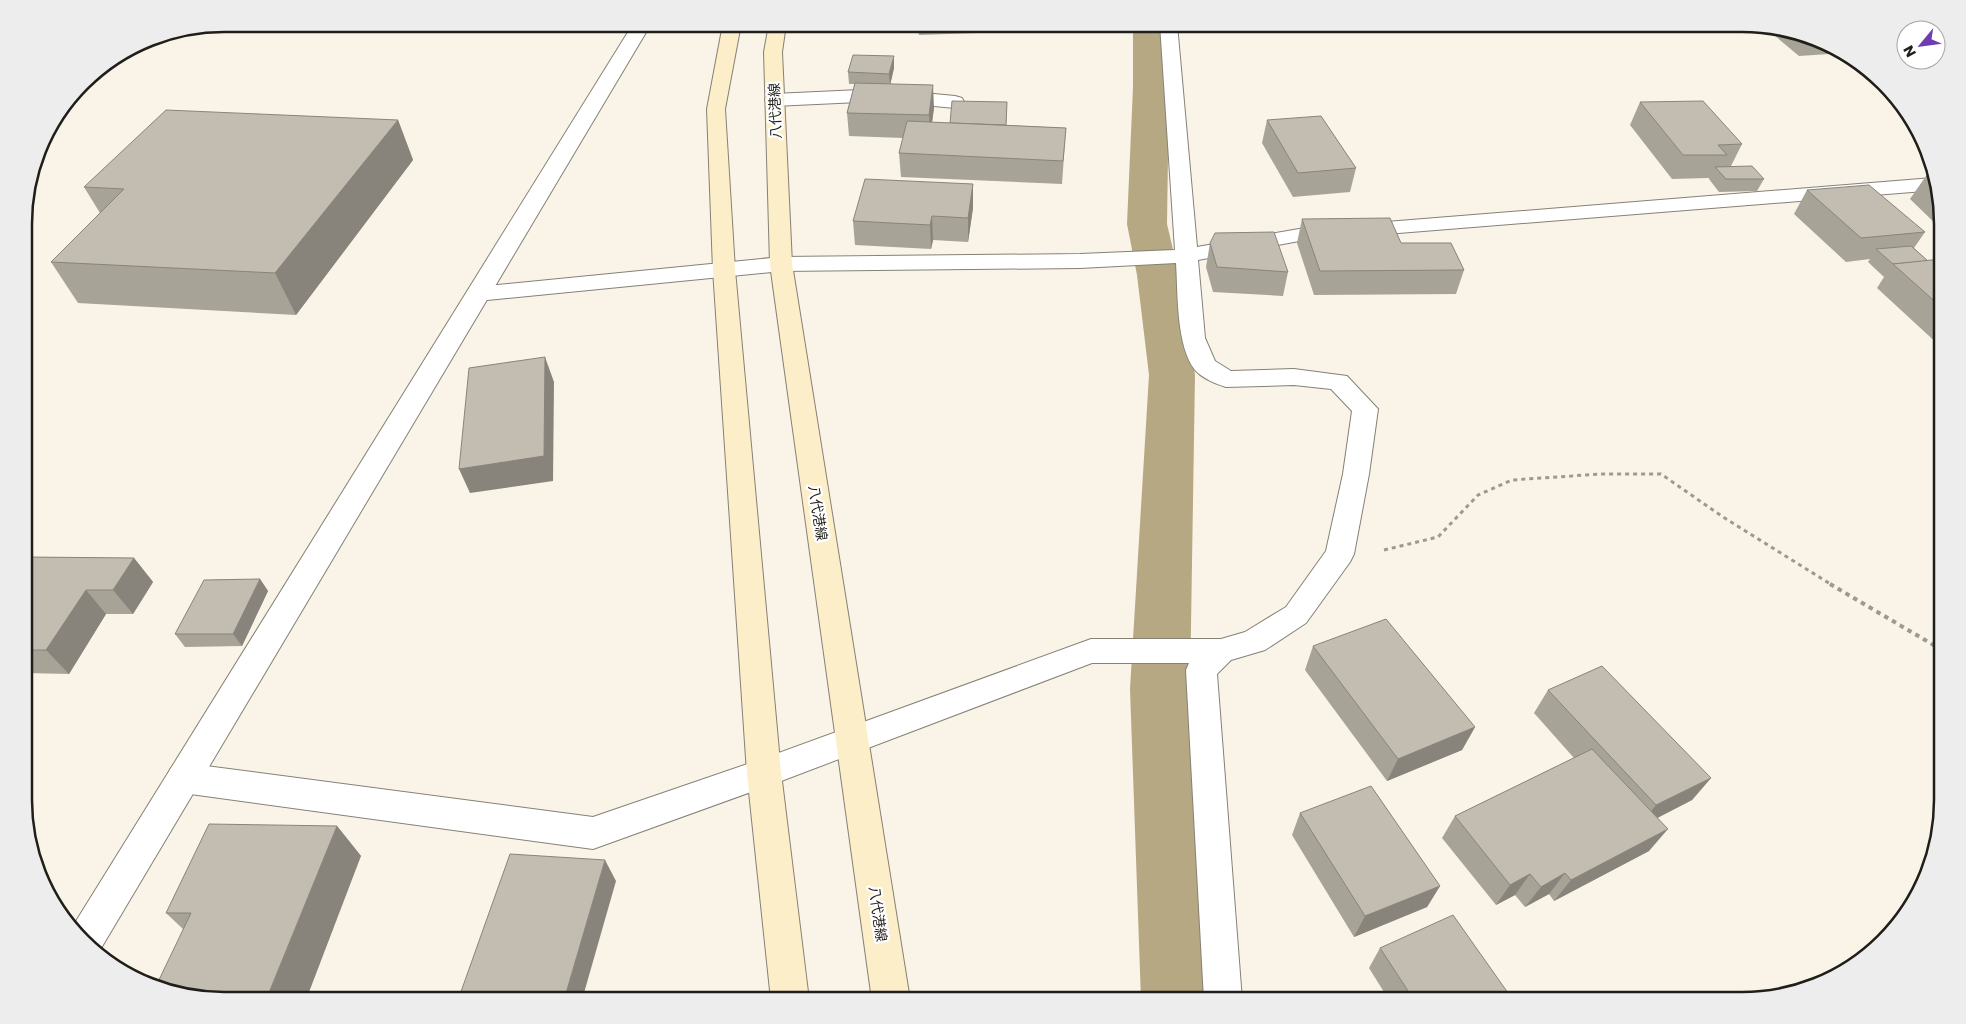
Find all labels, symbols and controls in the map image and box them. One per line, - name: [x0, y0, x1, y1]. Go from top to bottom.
- north arrow: [1896, 20, 1946, 70]
- text: N: [1898, 42, 1921, 61]
- street label: 八代港線: [764, 83, 786, 139]
- street label: 八代港線: [804, 484, 832, 542]
- street label: 八代港線: [864, 885, 892, 943]

